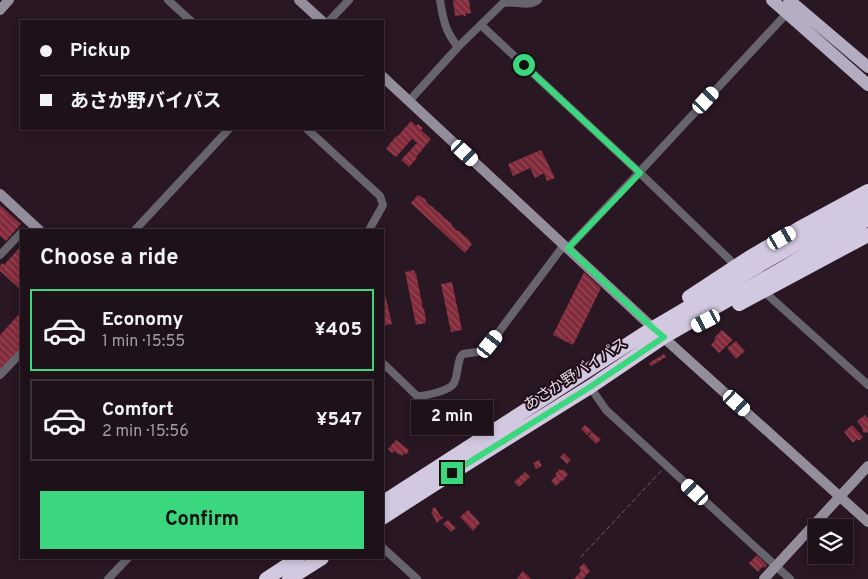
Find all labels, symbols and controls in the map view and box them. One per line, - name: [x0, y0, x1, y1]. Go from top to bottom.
- text: Pickup: [70, 39, 130, 63]
- route start: [513, 54, 535, 76]
- car: [690, 84, 721, 116]
- text: あさか野バイパス: [70, 90, 222, 114]
- car: [448, 137, 481, 169]
- car: [765, 224, 798, 252]
- text: Choose a ride: [40, 245, 178, 272]
- icon: car: [42, 308, 87, 353]
- text: Economy: [102, 308, 183, 332]
- car: [689, 308, 722, 334]
- text: ¥405: [314, 318, 362, 342]
- car: [474, 328, 505, 360]
- text: 1 min · 15:55: [102, 332, 185, 352]
- street label: あさか野バイパス: [521, 334, 631, 416]
- car: [720, 387, 753, 419]
- icon: car: [42, 398, 87, 443]
- text: Comfort: [102, 398, 174, 422]
- callout: 2 min: [411, 400, 493, 436]
- text: 2 min: [431, 407, 473, 427]
- text: ¥547: [316, 408, 362, 432]
- text: 2 min · 15:56: [102, 422, 189, 442]
- route end: [441, 462, 463, 484]
- car: [678, 476, 711, 508]
- button: Confirm: [40, 491, 364, 549]
- map controls: [808, 519, 853, 564]
- button: layers: [808, 519, 853, 564]

